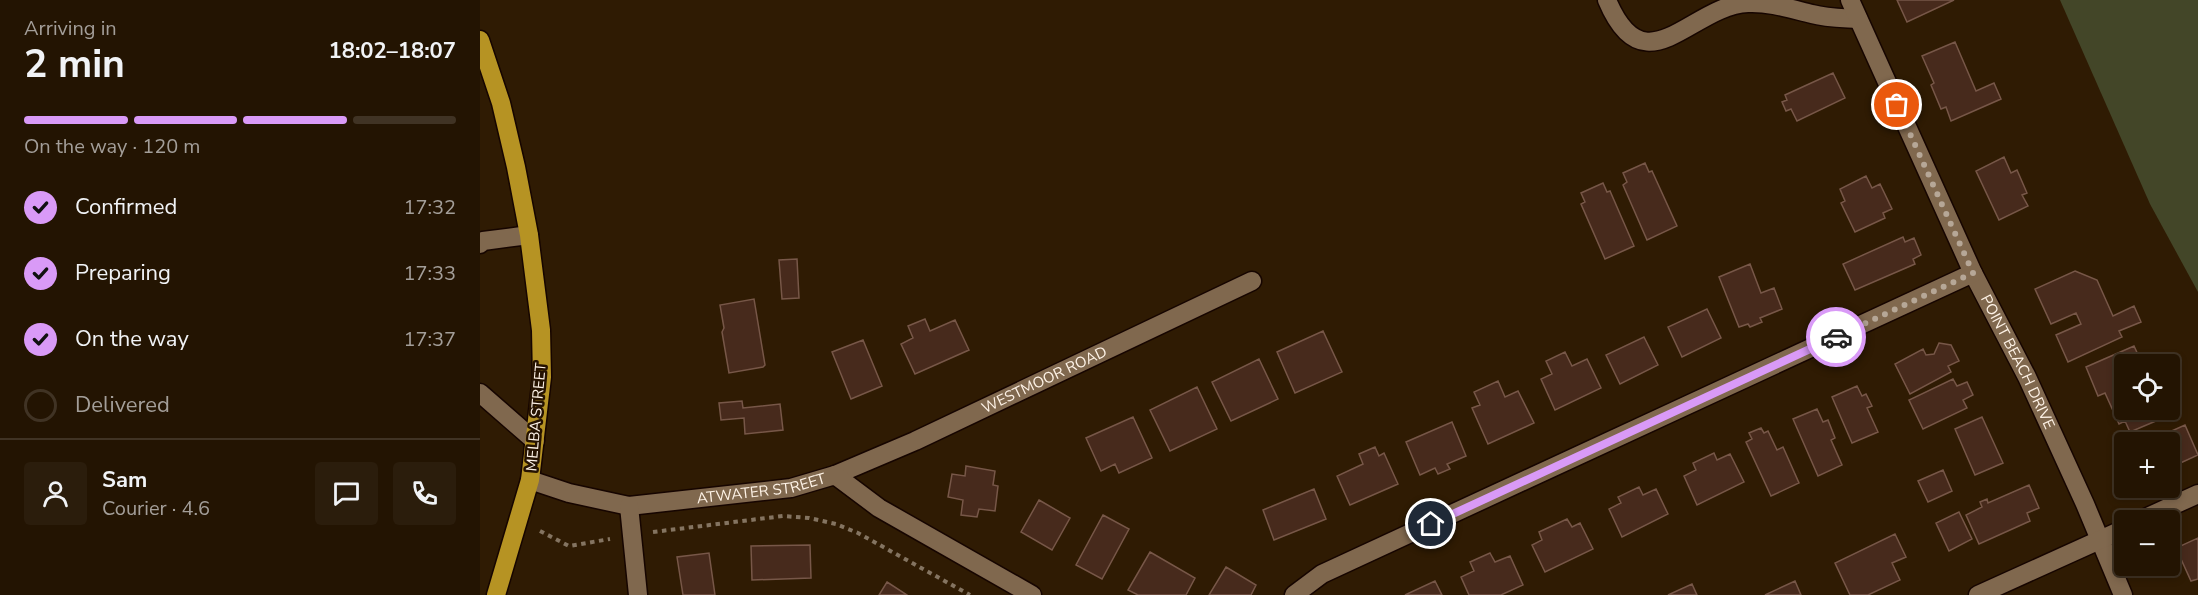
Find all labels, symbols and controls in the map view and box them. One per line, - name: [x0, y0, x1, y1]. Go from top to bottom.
- text: Arriving in: [24, 15, 117, 42]
- text: 18:02–18:07: [328, 36, 456, 66]
- text: 2 min: [24, 38, 125, 91]
- pin: [1871, 79, 1922, 130]
- icon: bag: [1880, 88, 1913, 121]
- text: On the way · 120 m: [24, 133, 200, 160]
- icon: check: [24, 191, 57, 224]
- text: Confirmed: [75, 192, 177, 222]
- text: 17:32: [403, 194, 456, 221]
- icon: check: [24, 257, 57, 290]
- text: Preparing: [75, 258, 171, 288]
- text: 17:33: [403, 260, 456, 287]
- street label: POINT BEACH DRIVE: [1976, 291, 2059, 432]
- courier: [1806, 307, 1866, 367]
- icon: car: [1820, 321, 1853, 354]
- icon: check: [24, 323, 57, 356]
- text: On the way: [75, 324, 189, 354]
- text: 17:37: [403, 326, 456, 353]
- street label: WESTMOOR ROAD: [978, 341, 1110, 418]
- map controls: [2114, 354, 2180, 576]
- button: locate: [2114, 354, 2180, 420]
- street label: MELBA STREET: [521, 362, 551, 472]
- text: Delivered: [75, 390, 170, 420]
- button: +: [2114, 432, 2180, 498]
- button: person: [24, 462, 87, 525]
- button: chat: [315, 462, 378, 525]
- button: phone: [393, 462, 456, 525]
- text: Sam: [102, 465, 147, 495]
- street label: ATWATER STREET: [696, 468, 828, 508]
- text: Courier · 4.6: [102, 495, 210, 522]
- pin: [1405, 498, 1456, 549]
- icon: home: [1414, 507, 1447, 540]
- button: −: [2114, 510, 2180, 576]

